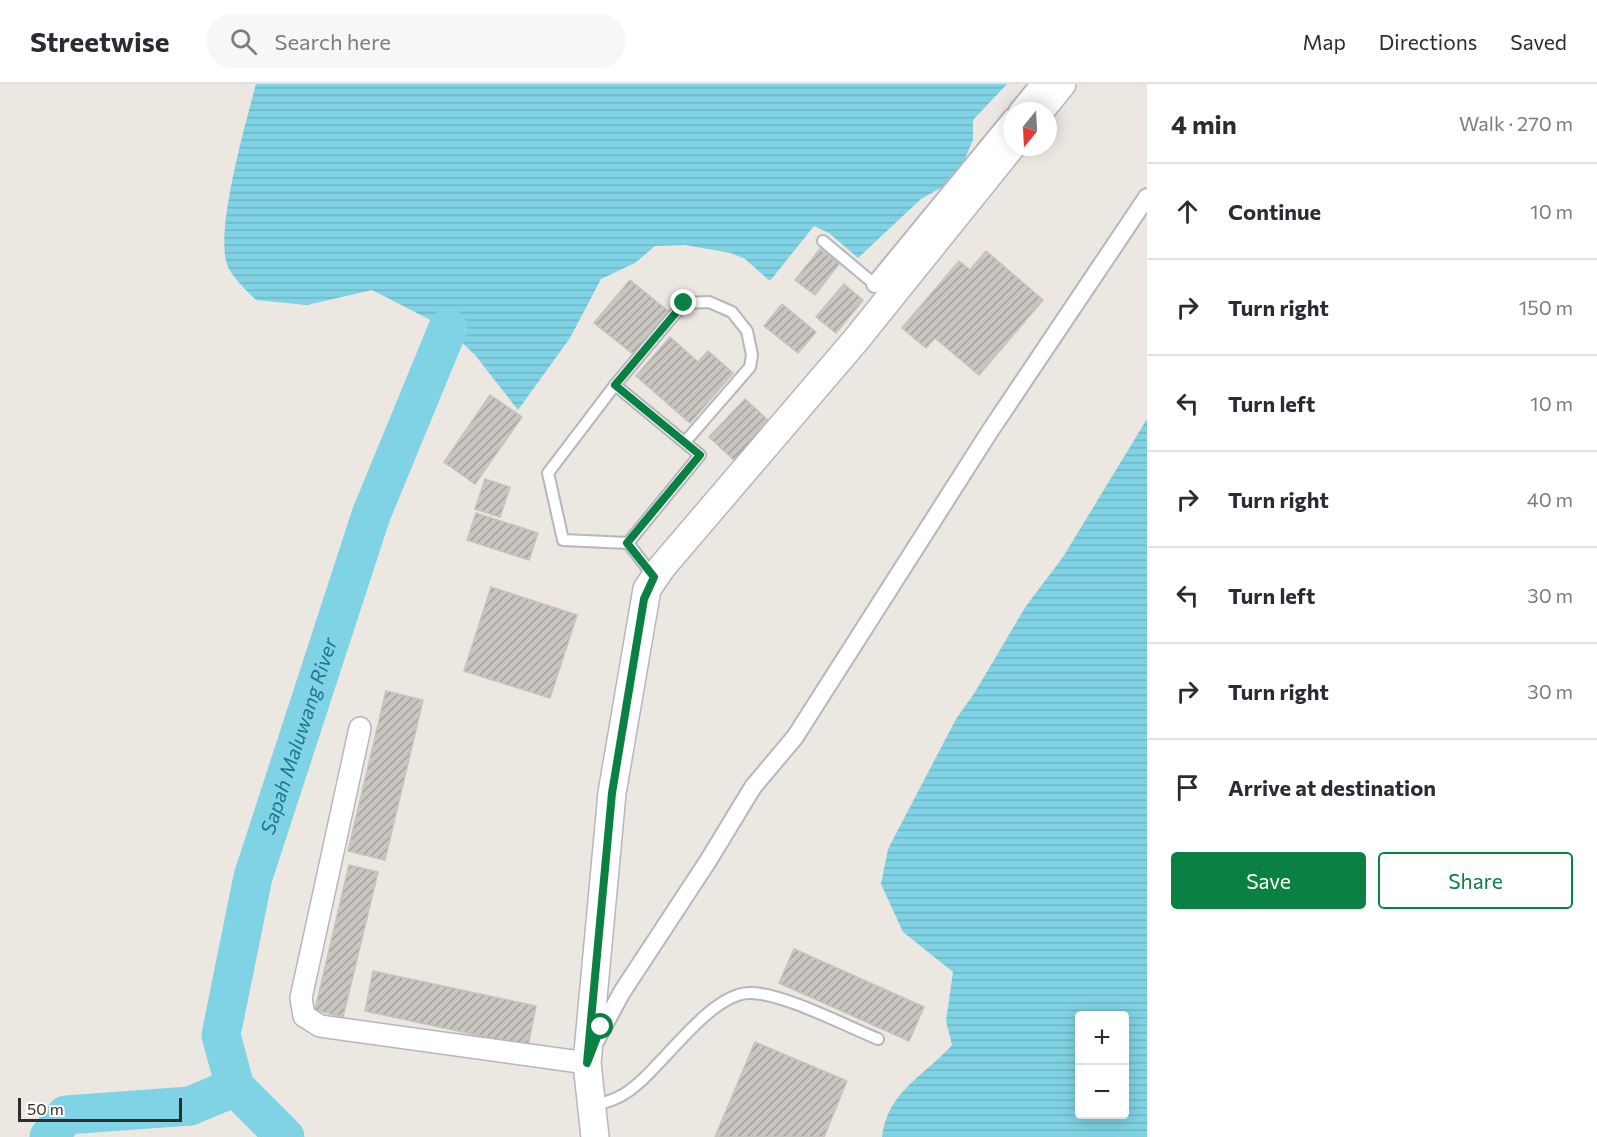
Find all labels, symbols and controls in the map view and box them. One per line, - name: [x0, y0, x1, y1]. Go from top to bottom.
- search box: [206, 14, 626, 68]
- text: Streetwise: [30, 24, 170, 58]
- icon: search: [227, 25, 260, 58]
- text: Search here: [275, 28, 391, 55]
- text: Map: [1303, 29, 1346, 54]
- text: Directions: [1379, 29, 1477, 54]
- text: Saved: [1510, 29, 1567, 54]
- north arrow: [1003, 102, 1057, 156]
- text: 4 min: [1171, 108, 1237, 139]
- text: Walk · 270 m: [1459, 111, 1573, 135]
- icon: ahead: [1171, 195, 1204, 228]
- text: Continue: [1228, 198, 1321, 225]
- text: 10 m: [1530, 199, 1573, 223]
- route end: [670, 289, 696, 315]
- icon: right: [1171, 291, 1204, 324]
- text: Turn right: [1228, 294, 1329, 321]
- text: 150 m: [1519, 295, 1573, 319]
- icon: left: [1171, 387, 1204, 420]
- text: Turn left: [1228, 390, 1315, 417]
- text: 10 m: [1530, 391, 1573, 415]
- icon: right: [1171, 483, 1204, 516]
- text: Turn right: [1228, 486, 1329, 513]
- text: 40 m: [1527, 487, 1573, 511]
- icon: left: [1171, 579, 1204, 612]
- text: Turn left: [1228, 582, 1315, 609]
- text: 30 m: [1527, 583, 1573, 607]
- water label: Sapah Maluwang River: [255, 634, 341, 837]
- icon: right: [1171, 675, 1204, 708]
- text: Turn right: [1228, 678, 1329, 705]
- text: 30 m: [1527, 679, 1573, 703]
- icon: arrive: [1171, 771, 1204, 804]
- text: Arrive at destination: [1228, 774, 1436, 801]
- button: Save: [1171, 852, 1366, 909]
- button: Share: [1378, 852, 1573, 909]
- map controls: [1075, 1011, 1129, 1119]
- button: +: [1075, 1011, 1129, 1065]
- route start: [587, 1013, 613, 1039]
- button: −: [1075, 1065, 1129, 1119]
- scale bar: [18, 1095, 182, 1122]
- text: 50 m: [27, 1099, 64, 1118]

